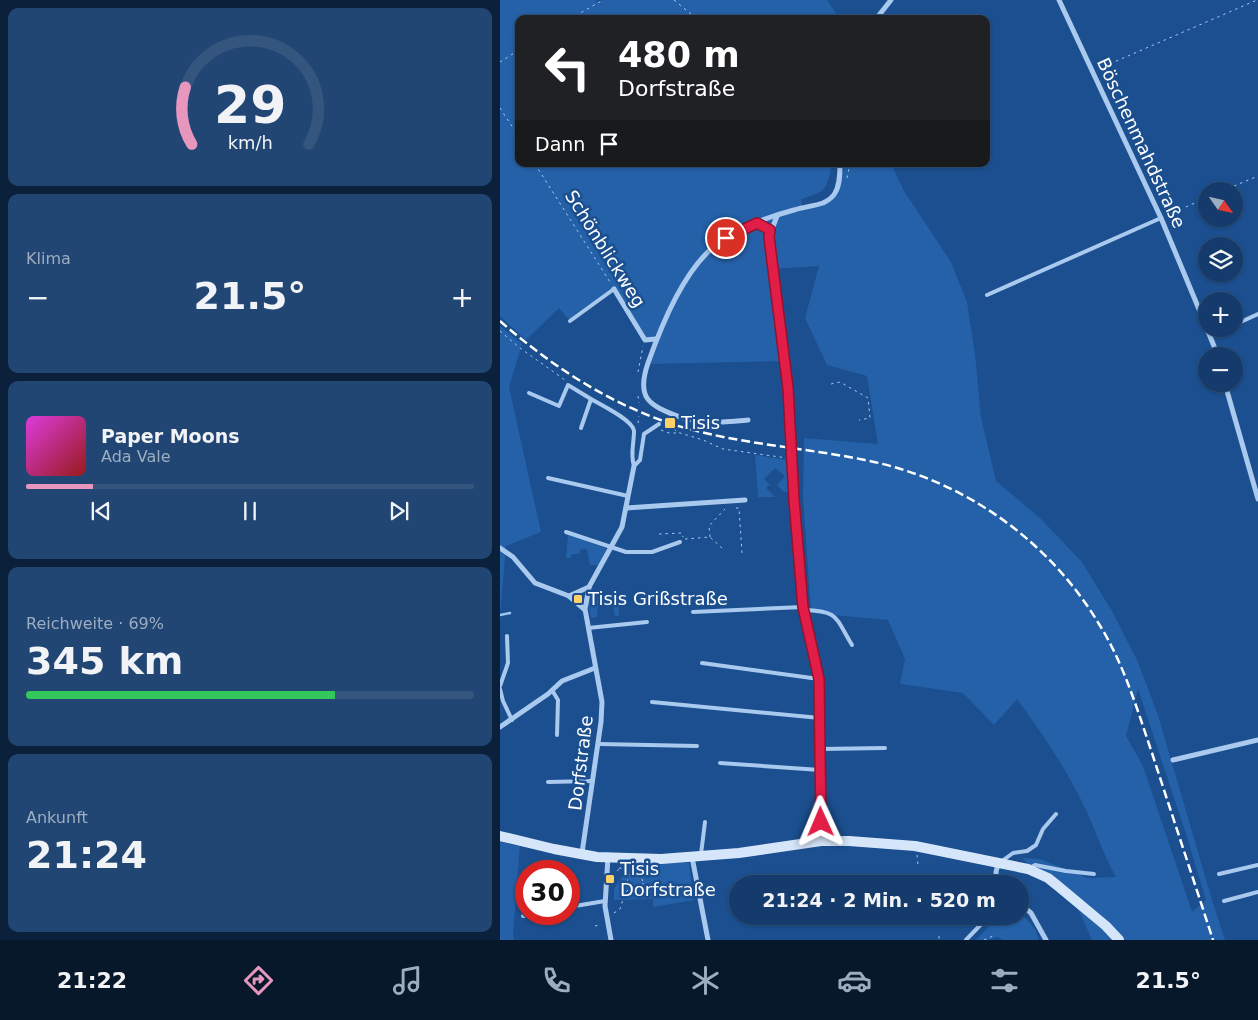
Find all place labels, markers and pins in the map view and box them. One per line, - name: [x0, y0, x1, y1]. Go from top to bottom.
- pin: [705, 217, 747, 259]
- place label: Tisis: [680, 412, 720, 433]
- marker: Tisis: [663, 416, 677, 430]
- place label: Tisis Grißstraße: [587, 588, 728, 609]
- marker: Tisis Grißstraße: [572, 593, 584, 605]
- place label: Tisis Dorfstraße: [619, 858, 716, 900]
- marker: Tisis Dorfstraße: [604, 873, 616, 885]

